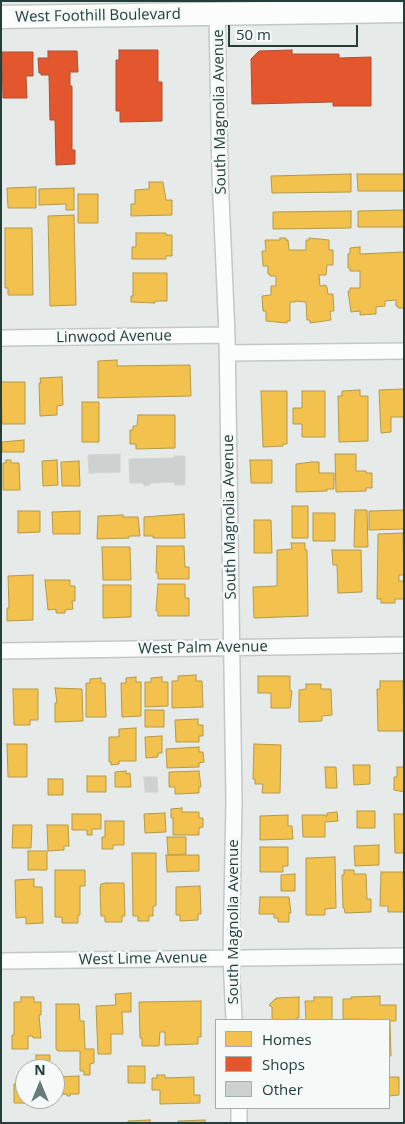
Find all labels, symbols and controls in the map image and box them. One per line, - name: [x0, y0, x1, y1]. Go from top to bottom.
- street label: West Foothill Boulevard: [15, 6, 181, 26]
- scale bar: [230, 15, 360, 47]
- text: 50 m: [236, 24, 271, 44]
- street label: South Magnolia Avenue: [210, 29, 230, 195]
- street label: Linwood Avenue: [56, 327, 172, 347]
- street label: South Magnolia Avenue: [220, 434, 240, 600]
- street label: West Palm Avenue: [138, 638, 268, 658]
- street label: South Magnolia Avenue: [225, 839, 243, 1005]
- street label: West Lime Avenue: [78, 949, 208, 969]
- legend: [215, 1019, 390, 1109]
- text: Homes: [262, 1029, 312, 1049]
- text: Shops: [262, 1054, 305, 1074]
- north arrow: [15, 1059, 65, 1109]
- text: N: [34, 1060, 46, 1079]
- text: Other: [262, 1079, 303, 1099]

